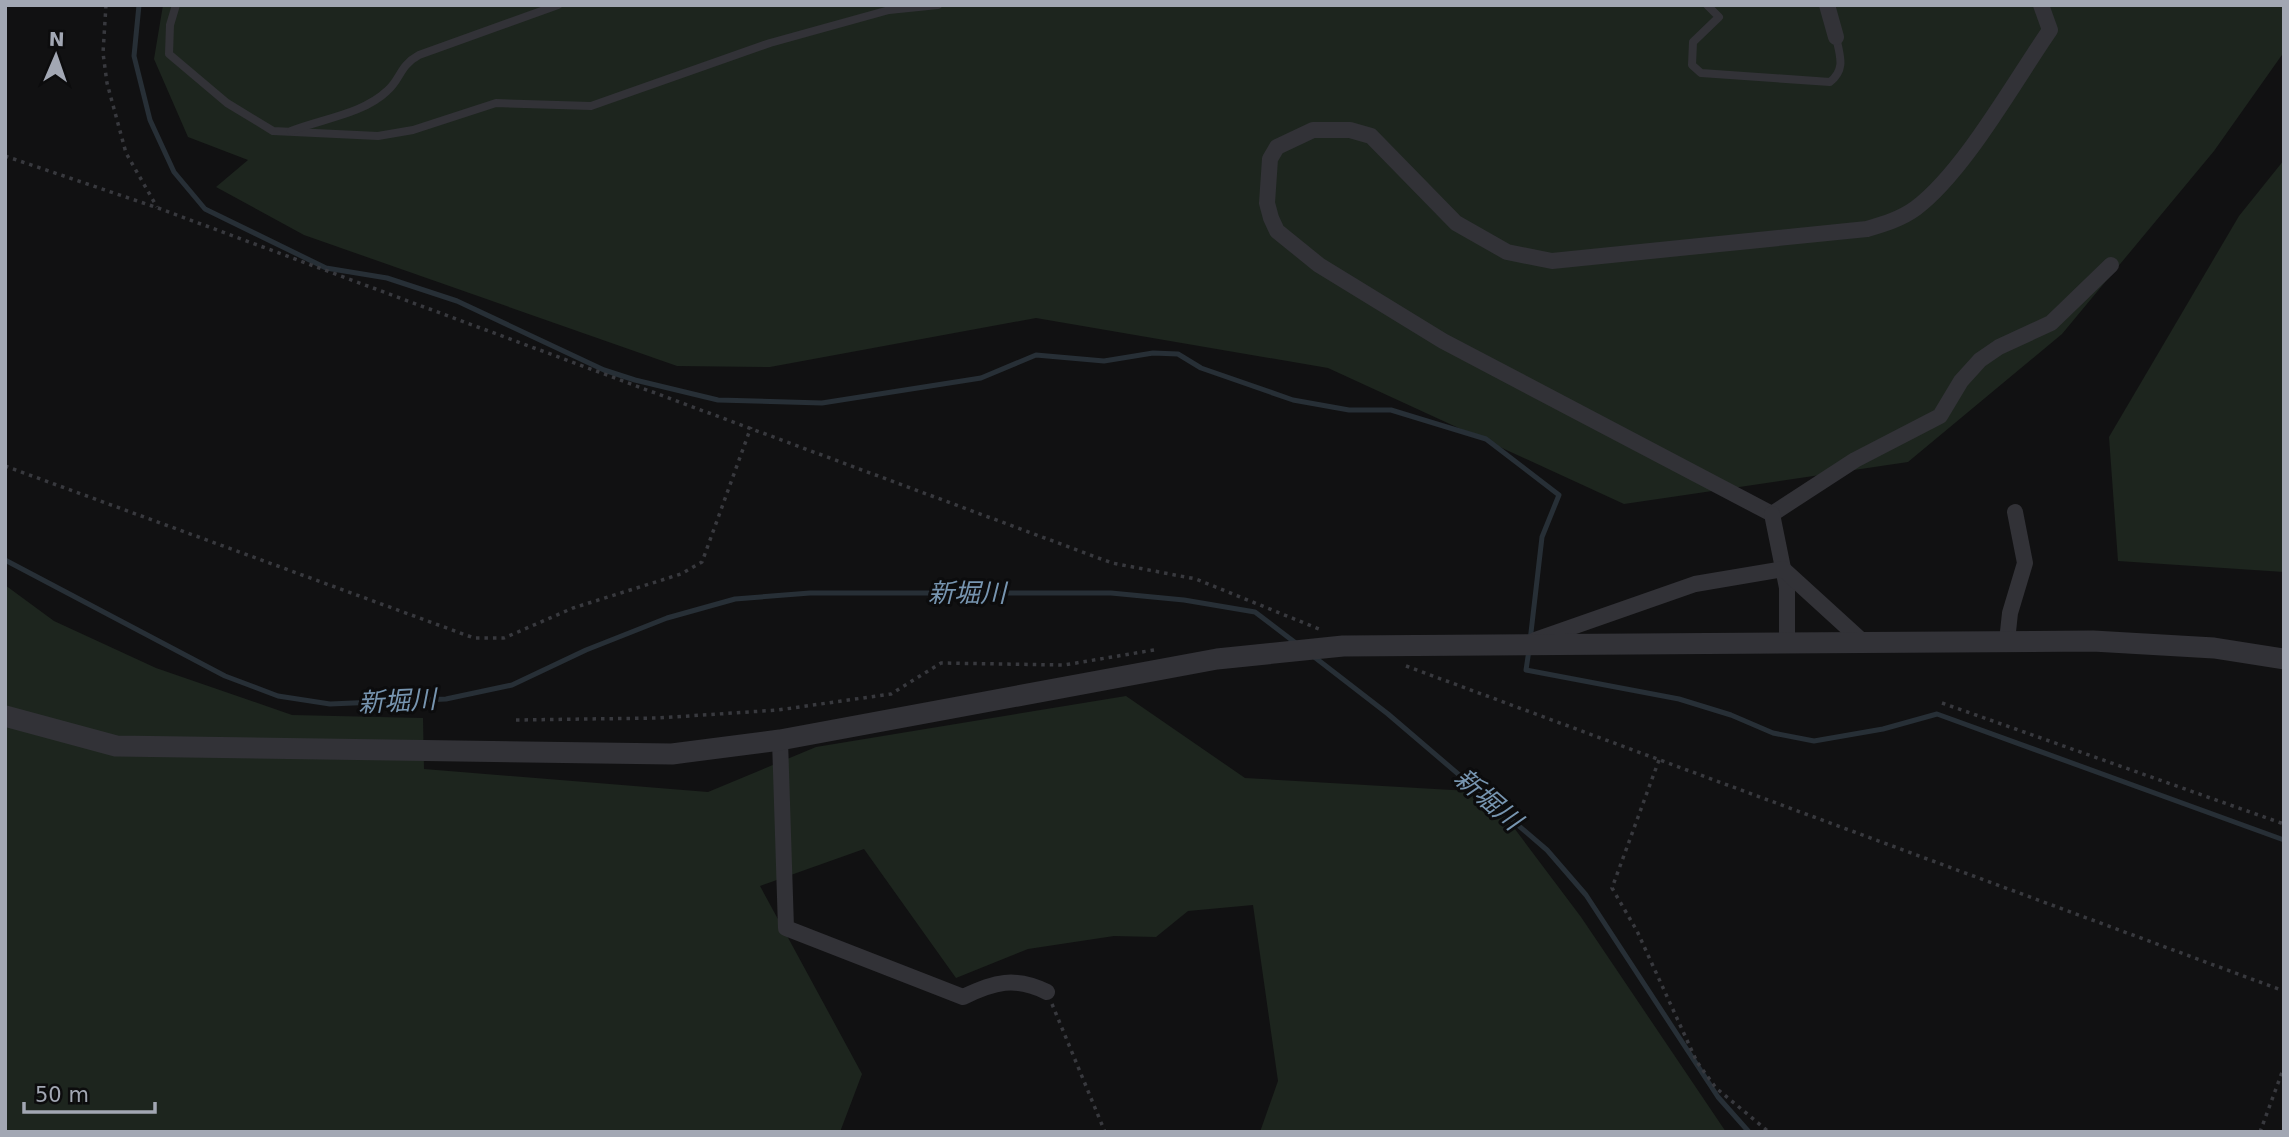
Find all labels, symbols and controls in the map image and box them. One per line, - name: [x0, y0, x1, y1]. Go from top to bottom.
- north arrow: [21, 21, 91, 91]
- text: N: [48, 28, 65, 50]
- water label: 新堀川: [928, 578, 1009, 608]
- water label: 新堀川: [357, 684, 440, 718]
- water label: 新堀川: [1449, 762, 1530, 838]
- scale bar: [24, 1070, 156, 1114]
- text: 50 m: [35, 1083, 89, 1107]

